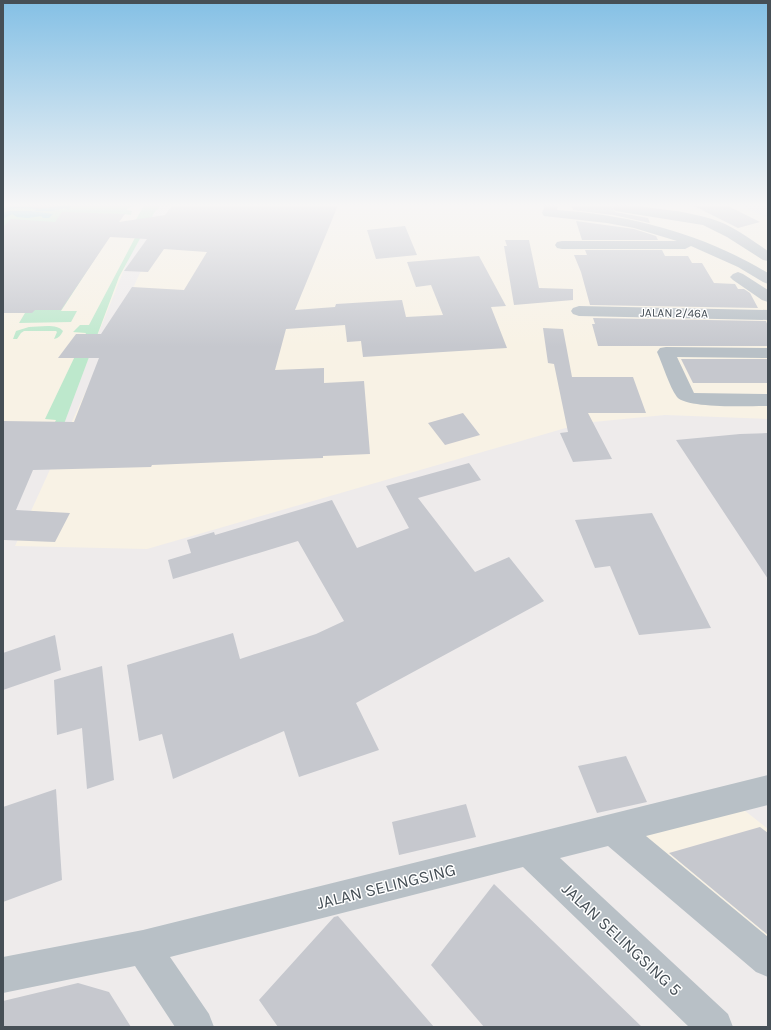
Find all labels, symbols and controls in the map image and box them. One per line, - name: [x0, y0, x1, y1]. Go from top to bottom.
- street label: JALAN 2/46A: [640, 305, 708, 321]
- street label: JALAN SELINGSING: [314, 859, 458, 913]
- street label: JALAN SELINGSING 5: [558, 878, 686, 1000]

